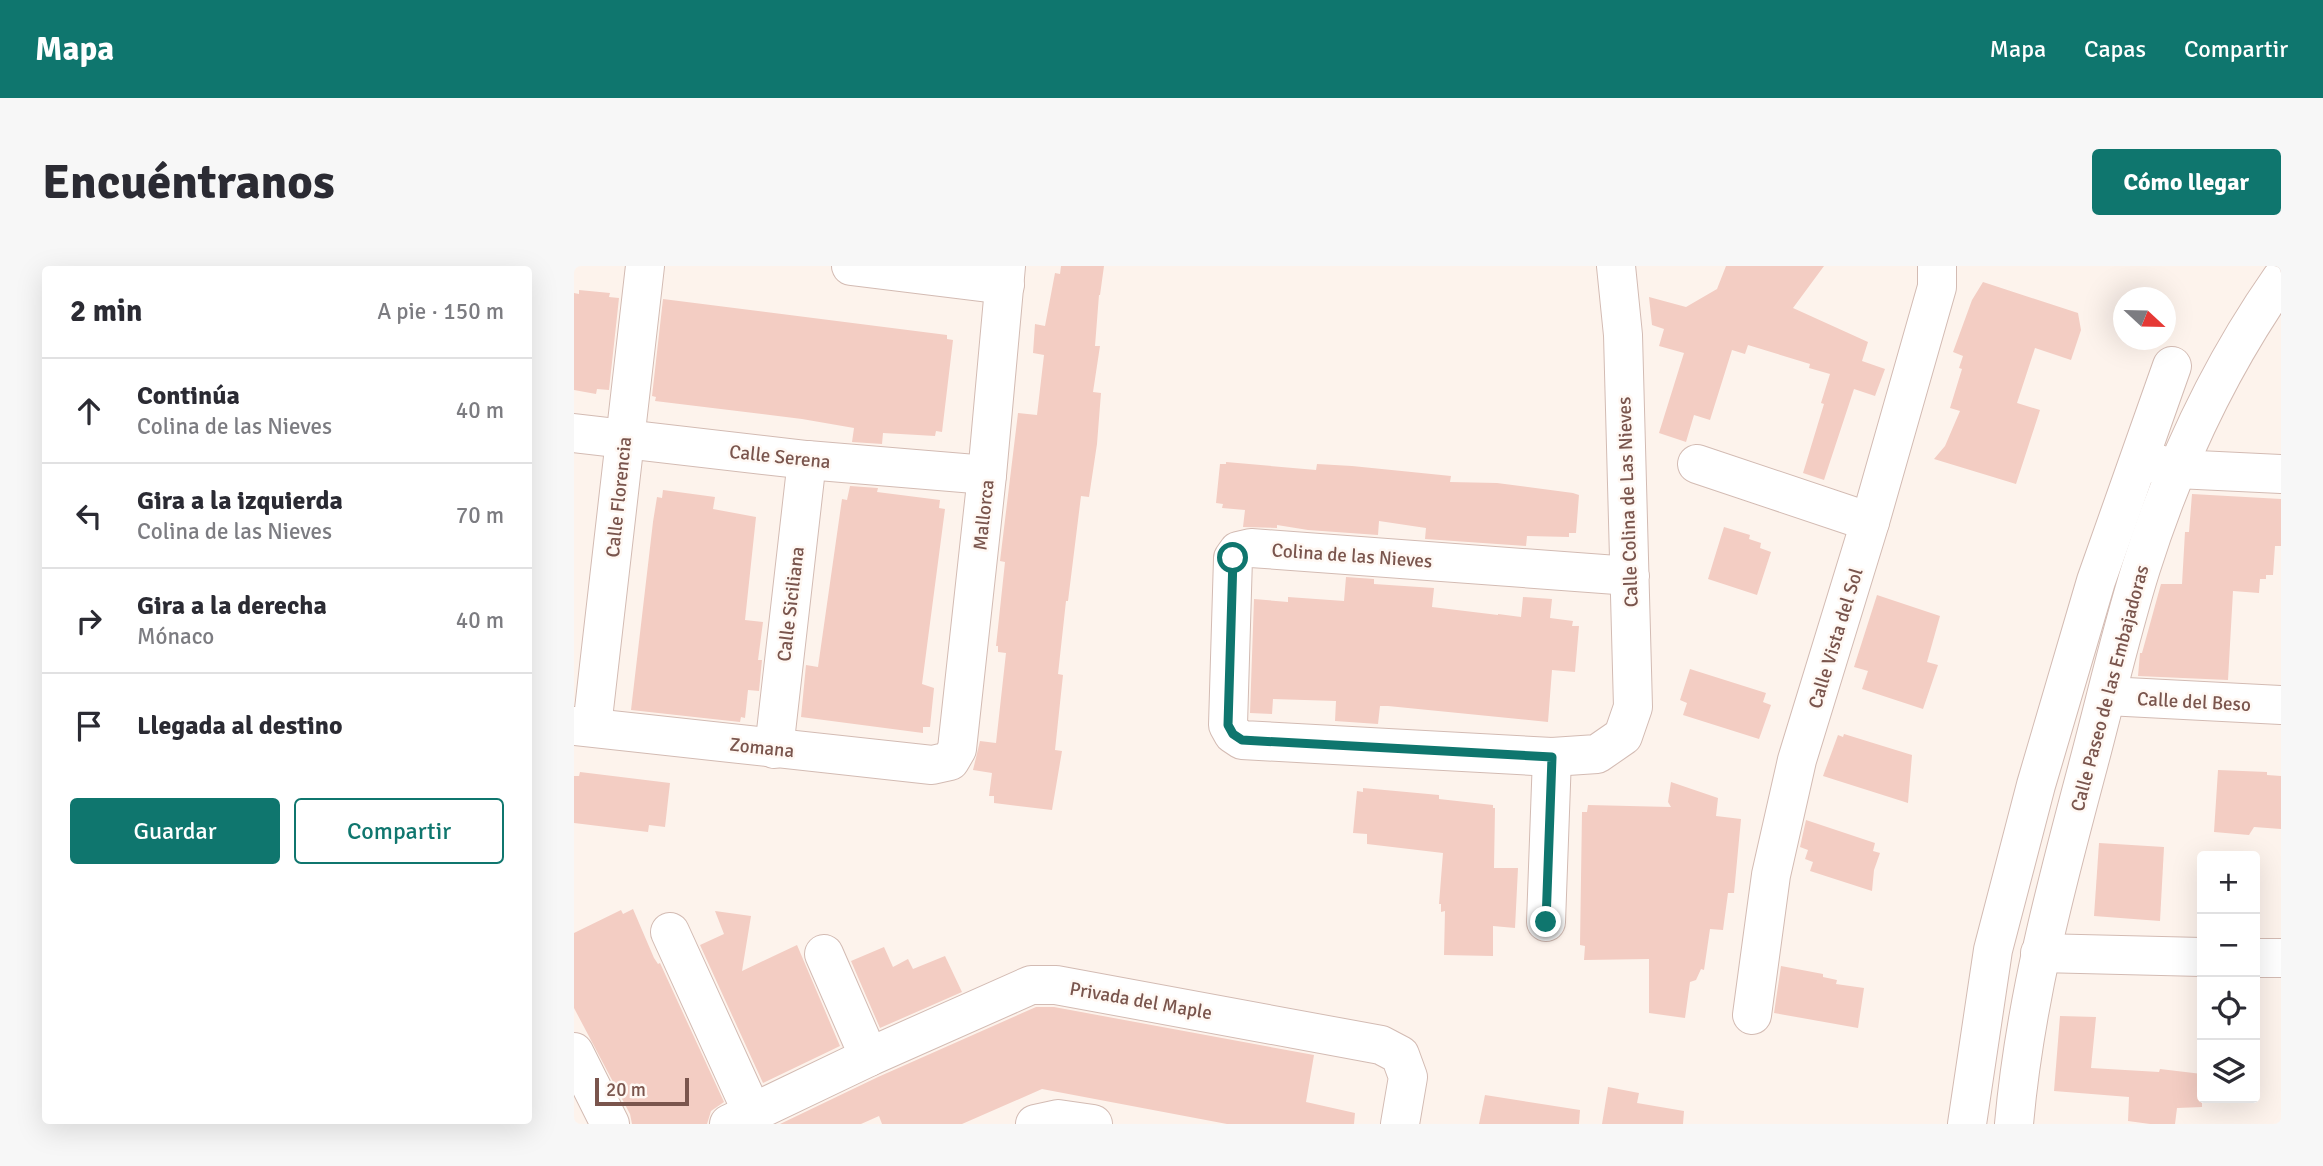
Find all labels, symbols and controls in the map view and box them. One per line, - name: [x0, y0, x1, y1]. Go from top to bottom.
- text: Mapa: [35, 29, 114, 70]
- text: Mapa: [1990, 34, 2046, 64]
- text: Capas: [2084, 34, 2146, 64]
- text: Compartir: [2184, 34, 2288, 64]
- button: Cómo llegar: [2092, 149, 2281, 215]
- text: Encuéntranos: [42, 152, 335, 212]
- north arrow: [2113, 287, 2176, 350]
- text: 2 min: [70, 293, 142, 330]
- text: A pie · 150 m: [377, 297, 504, 326]
- text: Continúa: [137, 380, 240, 412]
- icon: ahead: [70, 392, 108, 430]
- text: 40 m: [456, 396, 504, 425]
- street label: Calle Colina de Las Nieves: [1612, 396, 1644, 608]
- text: Colina de las Nieves: [137, 412, 332, 441]
- street label: Calle Florencia: [601, 436, 637, 559]
- street label: Calle Serena: [728, 440, 832, 474]
- street label: Mallorca: [968, 479, 1000, 552]
- text: Gira a la izquierda: [137, 485, 343, 517]
- icon: left: [70, 497, 108, 535]
- text: 70 m: [456, 501, 504, 530]
- text: Colina de las Nieves: [137, 517, 332, 546]
- street label: Colina de las Nieves: [1271, 538, 1433, 574]
- route start: [1217, 542, 1248, 573]
- street label: Calle Siciliana: [772, 545, 810, 663]
- street label: Calle Paseo de las Embajadoras: [2066, 562, 2154, 814]
- street label: Calle Vista del Sol: [1803, 565, 1869, 711]
- text: Gira a la derecha: [137, 590, 327, 622]
- icon: right: [70, 602, 108, 640]
- text: 40 m: [456, 606, 504, 635]
- text: Mónaco: [137, 622, 214, 651]
- street label: Calle del Beso: [2136, 687, 2252, 717]
- icon: arrive: [70, 707, 108, 745]
- text: Llegada al destino: [137, 710, 343, 742]
- street label: Zomana: [728, 733, 795, 763]
- button: Guardar: [70, 798, 280, 864]
- button: Compartir: [294, 798, 504, 864]
- map controls: [2197, 851, 2260, 1103]
- button: +: [2197, 851, 2260, 914]
- route end: [1530, 906, 1561, 937]
- button: −: [2197, 914, 2260, 977]
- street label: Privada del Maple: [1068, 977, 1214, 1025]
- button: locate: [2197, 977, 2260, 1040]
- button: layers: [2197, 1040, 2260, 1103]
- scale bar: [595, 1075, 690, 1107]
- text: 20 m: [606, 1078, 646, 1102]

